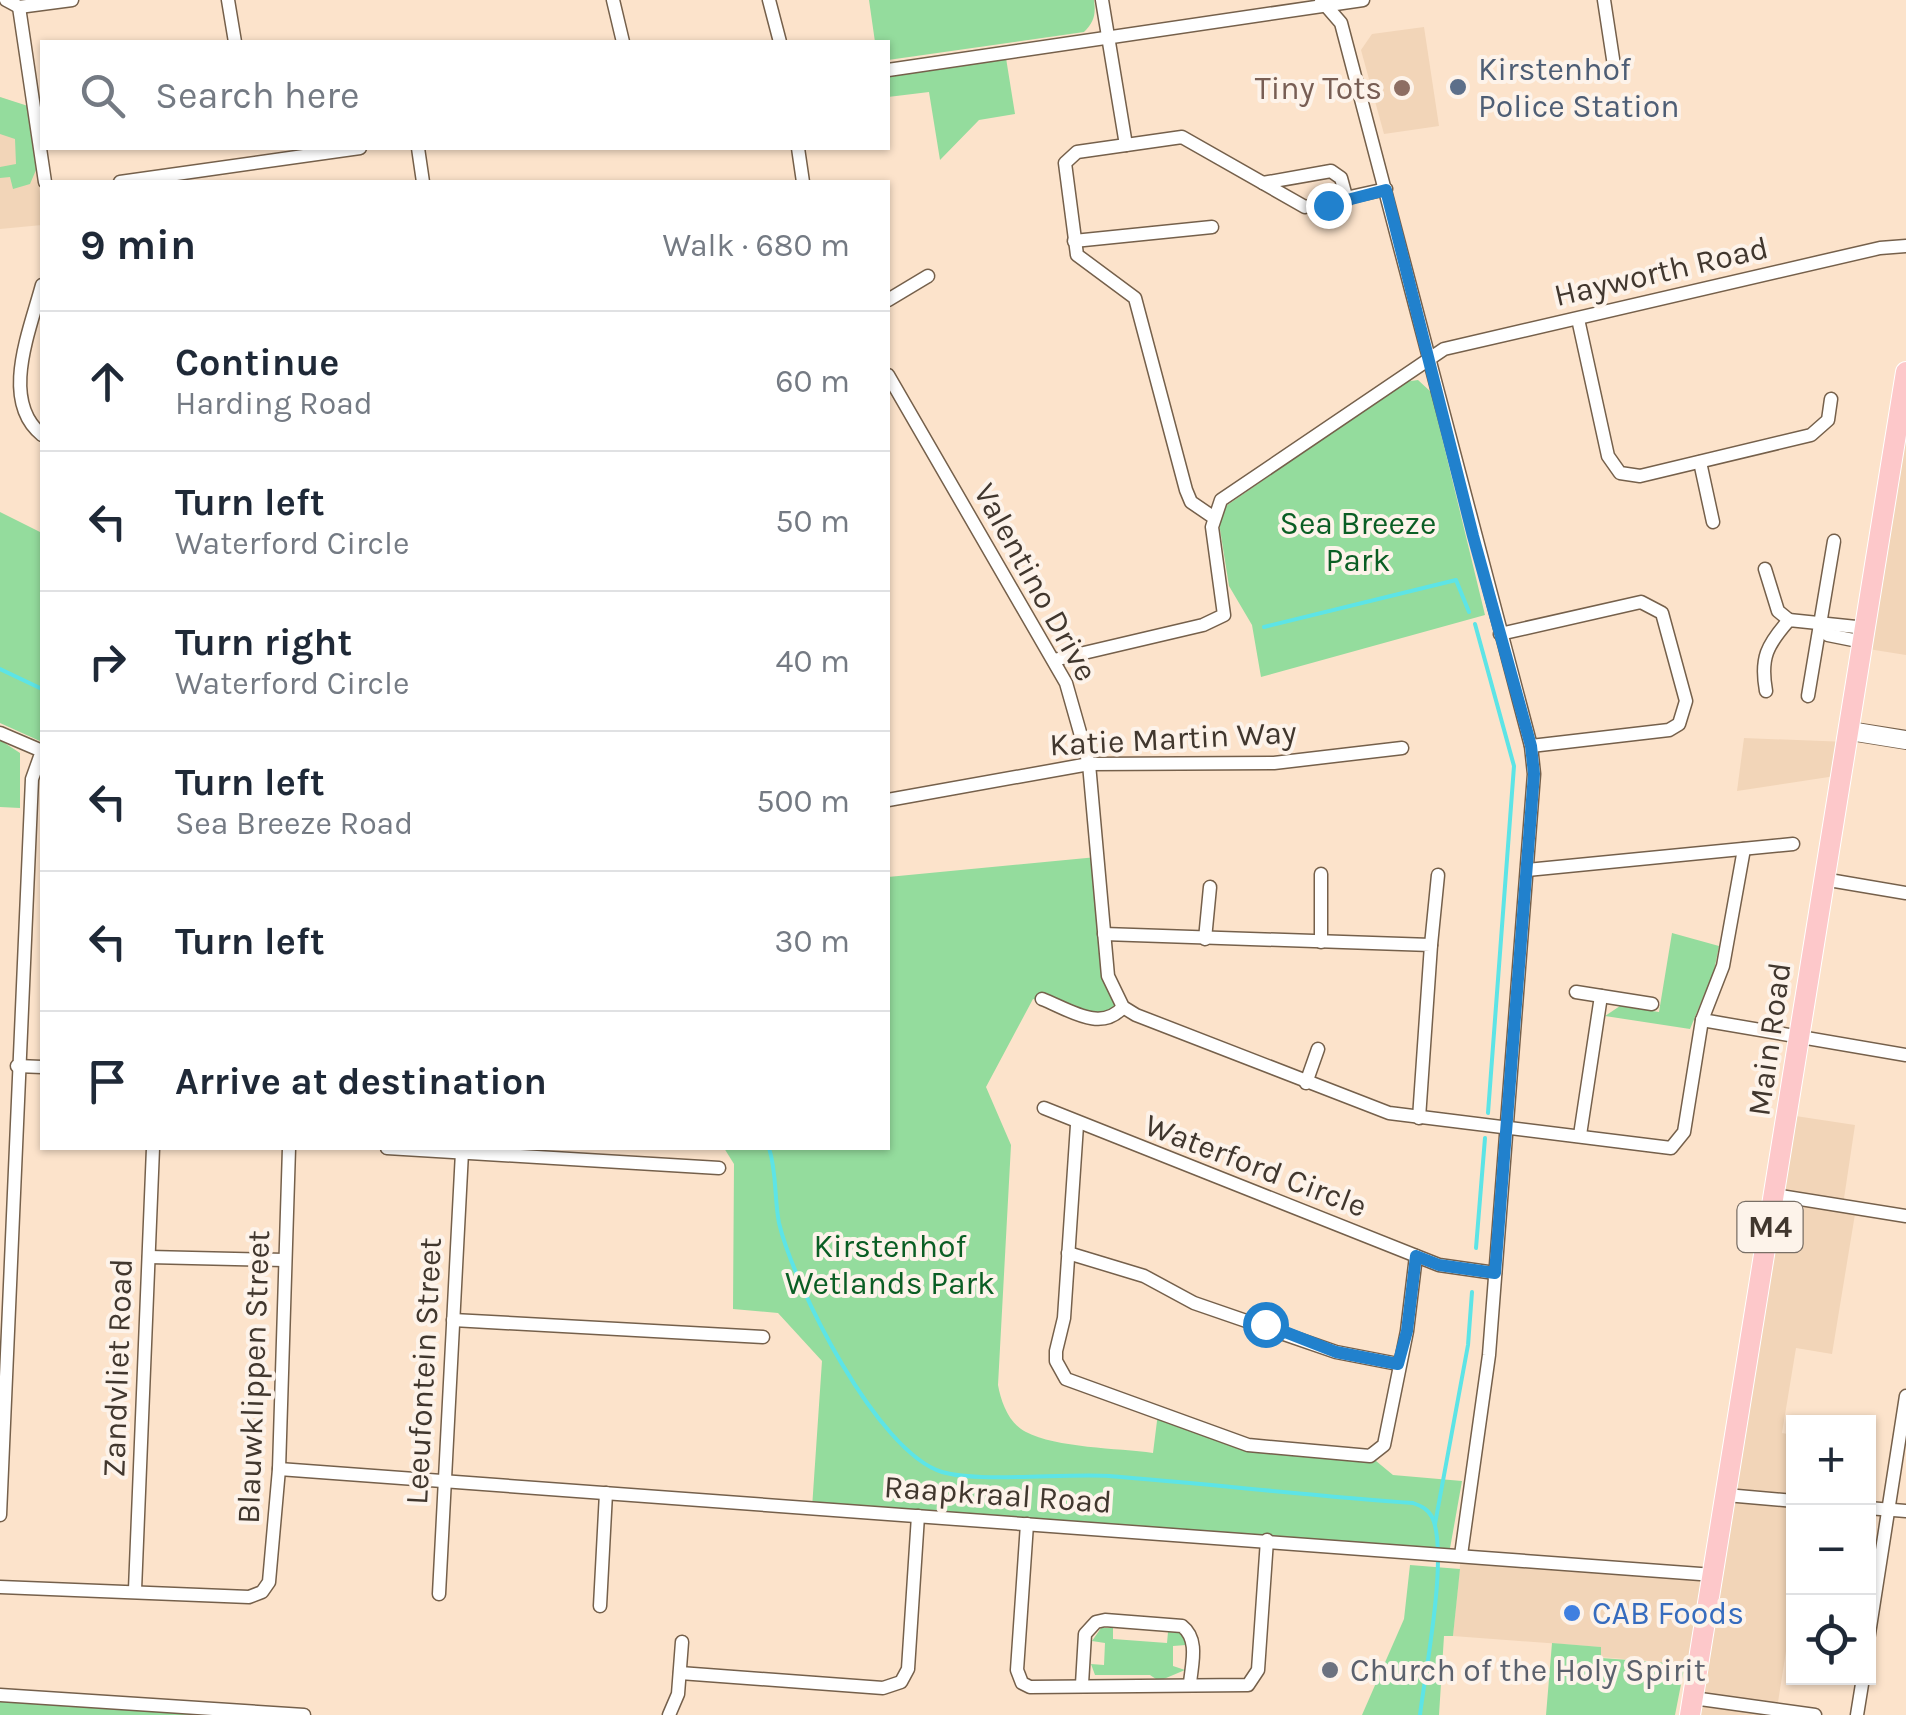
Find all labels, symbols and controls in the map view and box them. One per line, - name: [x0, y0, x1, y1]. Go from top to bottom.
- search box: [40, 40, 890, 150]
- place label: Kirstenhof Police Station: [1478, 51, 1680, 125]
- icon: search: [75, 68, 130, 123]
- place label: Tiny Tots: [1255, 70, 1382, 107]
- text: Search here: [155, 73, 359, 118]
- marker: Kirstenhof Police Station: [1447, 76, 1469, 98]
- marker: Tiny Tots: [1391, 77, 1413, 99]
- route end: [1306, 183, 1352, 229]
- text: 9 min: [80, 220, 196, 270]
- text: Walk · 680 m: [662, 227, 850, 264]
- street label: Hayworth Road: [1550, 229, 1772, 314]
- text: Continue: [175, 340, 339, 385]
- icon: ahead: [80, 354, 135, 409]
- text: 60 m: [775, 363, 850, 400]
- text: Harding Road: [175, 385, 373, 422]
- street label: Valentino Drive: [966, 477, 1105, 687]
- text: Turn left: [175, 480, 325, 525]
- icon: left: [80, 494, 135, 549]
- text: 50 m: [775, 503, 850, 540]
- park label: Sea Breeze Park: [1280, 505, 1436, 579]
- text: Waterford Circle: [175, 525, 409, 562]
- text: Turn right: [175, 620, 352, 665]
- icon: right: [80, 634, 135, 689]
- text: 40 m: [776, 643, 850, 680]
- text: Waterford Circle: [175, 665, 409, 702]
- street label: Katie Martin Way: [1048, 714, 1298, 763]
- text: Turn left: [175, 760, 325, 805]
- icon: left: [80, 774, 135, 829]
- text: 500 m: [756, 783, 850, 820]
- text: Sea Breeze Road: [175, 805, 413, 842]
- icon: left: [80, 914, 135, 969]
- text: Turn left: [175, 919, 325, 964]
- text: 30 m: [775, 923, 850, 960]
- street label: Main Road: [1740, 960, 1799, 1118]
- icon: arrive: [80, 1054, 135, 1109]
- text: Arrive at destination: [175, 1059, 547, 1104]
- street label: Waterford Circle: [1140, 1106, 1372, 1225]
- road number: M4: [1738, 1202, 1802, 1252]
- park label: Kirstenhof Wetlands Park: [785, 1228, 995, 1302]
- street label: Blauwklippen Street: [230, 1229, 277, 1525]
- street label: Leeufontein Street: [398, 1236, 449, 1506]
- street label: Zandvliet Road: [95, 1258, 140, 1478]
- route start: [1243, 1302, 1289, 1348]
- map controls: [1786, 1415, 1876, 1685]
- button: +: [1786, 1415, 1876, 1505]
- street label: Raapkraal Road: [883, 1468, 1113, 1521]
- button: −: [1786, 1505, 1876, 1595]
- place label: CAB Foods: [1592, 1595, 1744, 1632]
- button: locate: [1786, 1595, 1876, 1685]
- marker: CAB Foods: [1561, 1602, 1583, 1624]
- place label: Church of the Holy Spirit: [1350, 1652, 1706, 1689]
- marker: Church of the Holy Spirit: [1319, 1659, 1341, 1681]

